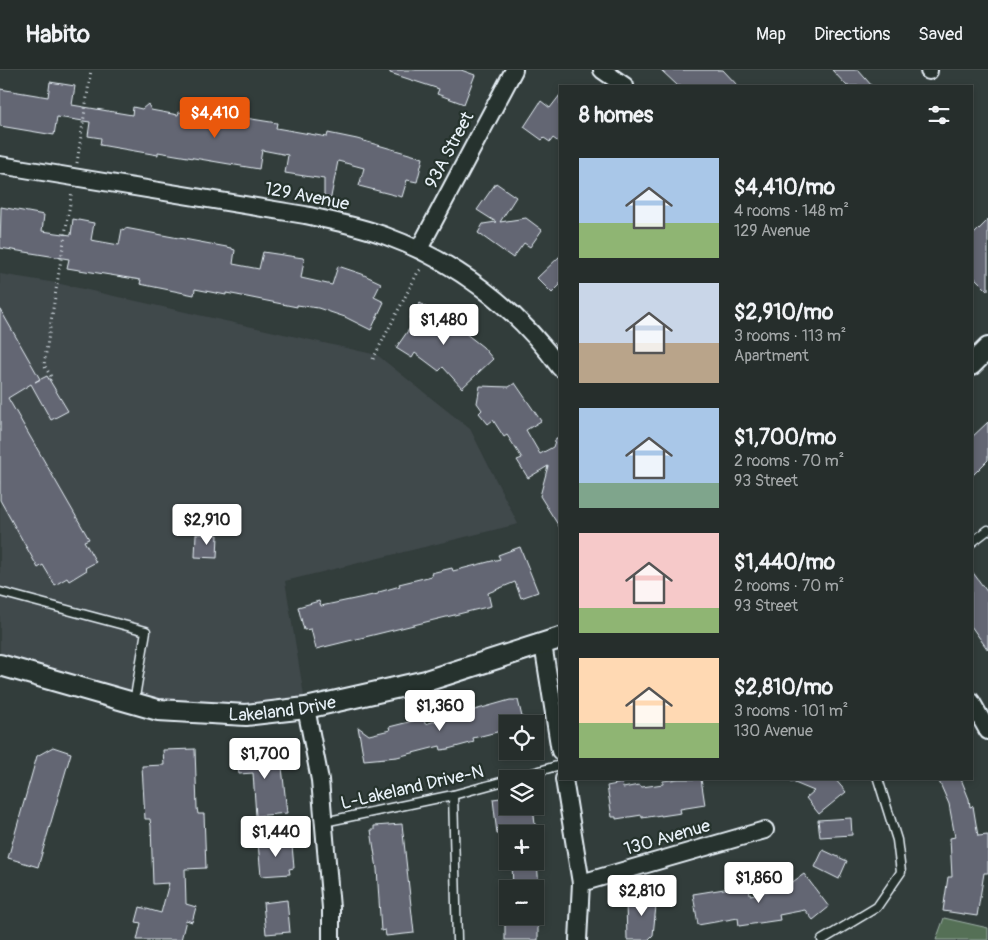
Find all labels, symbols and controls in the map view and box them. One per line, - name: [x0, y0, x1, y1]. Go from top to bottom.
- text: Habito: [25, 20, 90, 49]
- text: Map: [756, 23, 786, 46]
- text: Directions: [814, 23, 890, 46]
- text: Saved: [918, 23, 963, 46]
- pin: $4,410: [174, 97, 256, 139]
- icon: filters: [925, 101, 953, 129]
- text: 8 homes: [579, 102, 653, 129]
- text: $4,410: [191, 103, 239, 123]
- street label: 93A Street: [420, 107, 480, 193]
- text: $4,410/mo: [734, 174, 835, 201]
- street label: 129 Avenue: [263, 177, 351, 216]
- icon: home: [619, 178, 679, 238]
- text: 4 rooms · 148 m²: [734, 201, 849, 221]
- text: 129 Avenue: [734, 221, 810, 241]
- text: $2,910/mo: [734, 299, 833, 326]
- icon: home: [619, 303, 679, 363]
- pin: $1,480: [403, 304, 485, 346]
- text: $1,480: [420, 310, 468, 330]
- text: 3 rooms · 113 m²: [734, 326, 846, 346]
- text: Apartment: [734, 346, 809, 366]
- text: $1,700/mo: [734, 424, 836, 451]
- icon: home: [619, 428, 679, 488]
- text: 2 rooms · 70 m²: [734, 451, 844, 471]
- text: 93 Street: [734, 471, 798, 491]
- pin: $2,910: [166, 504, 248, 546]
- text: $2,910: [183, 510, 231, 530]
- text: $1,440/mo: [734, 549, 835, 576]
- icon: home: [619, 553, 679, 613]
- text: 2 rooms · 70 m²: [734, 576, 844, 596]
- text: 93 Street: [734, 596, 798, 616]
- text: $2,810/mo: [734, 674, 833, 701]
- icon: home: [619, 678, 679, 738]
- pin: $1,360: [399, 690, 481, 732]
- street label: Lakeland Drive: [228, 691, 338, 727]
- text: $1,360: [416, 696, 464, 716]
- text: 3 rooms · 101 m²: [734, 701, 848, 721]
- map controls: [499, 715, 544, 925]
- button: locate: [499, 715, 544, 760]
- text: 130 Avenue: [734, 721, 813, 741]
- pin: $1,700: [224, 738, 306, 780]
- text: $1,700: [240, 744, 290, 764]
- street label: L-Lakeland Drive-N: [338, 760, 486, 815]
- button: layers: [499, 770, 544, 815]
- street label: 130 Avenue: [621, 814, 713, 861]
- pin: $1,440: [235, 816, 317, 858]
- text: $1,440: [252, 822, 300, 842]
- button: +: [499, 825, 544, 870]
- pin: $1,860: [718, 862, 800, 904]
- text: $1,860: [735, 868, 783, 888]
- pin: $2,810: [601, 874, 683, 917]
- button: −: [499, 880, 544, 925]
- text: $2,810: [619, 881, 665, 901]

